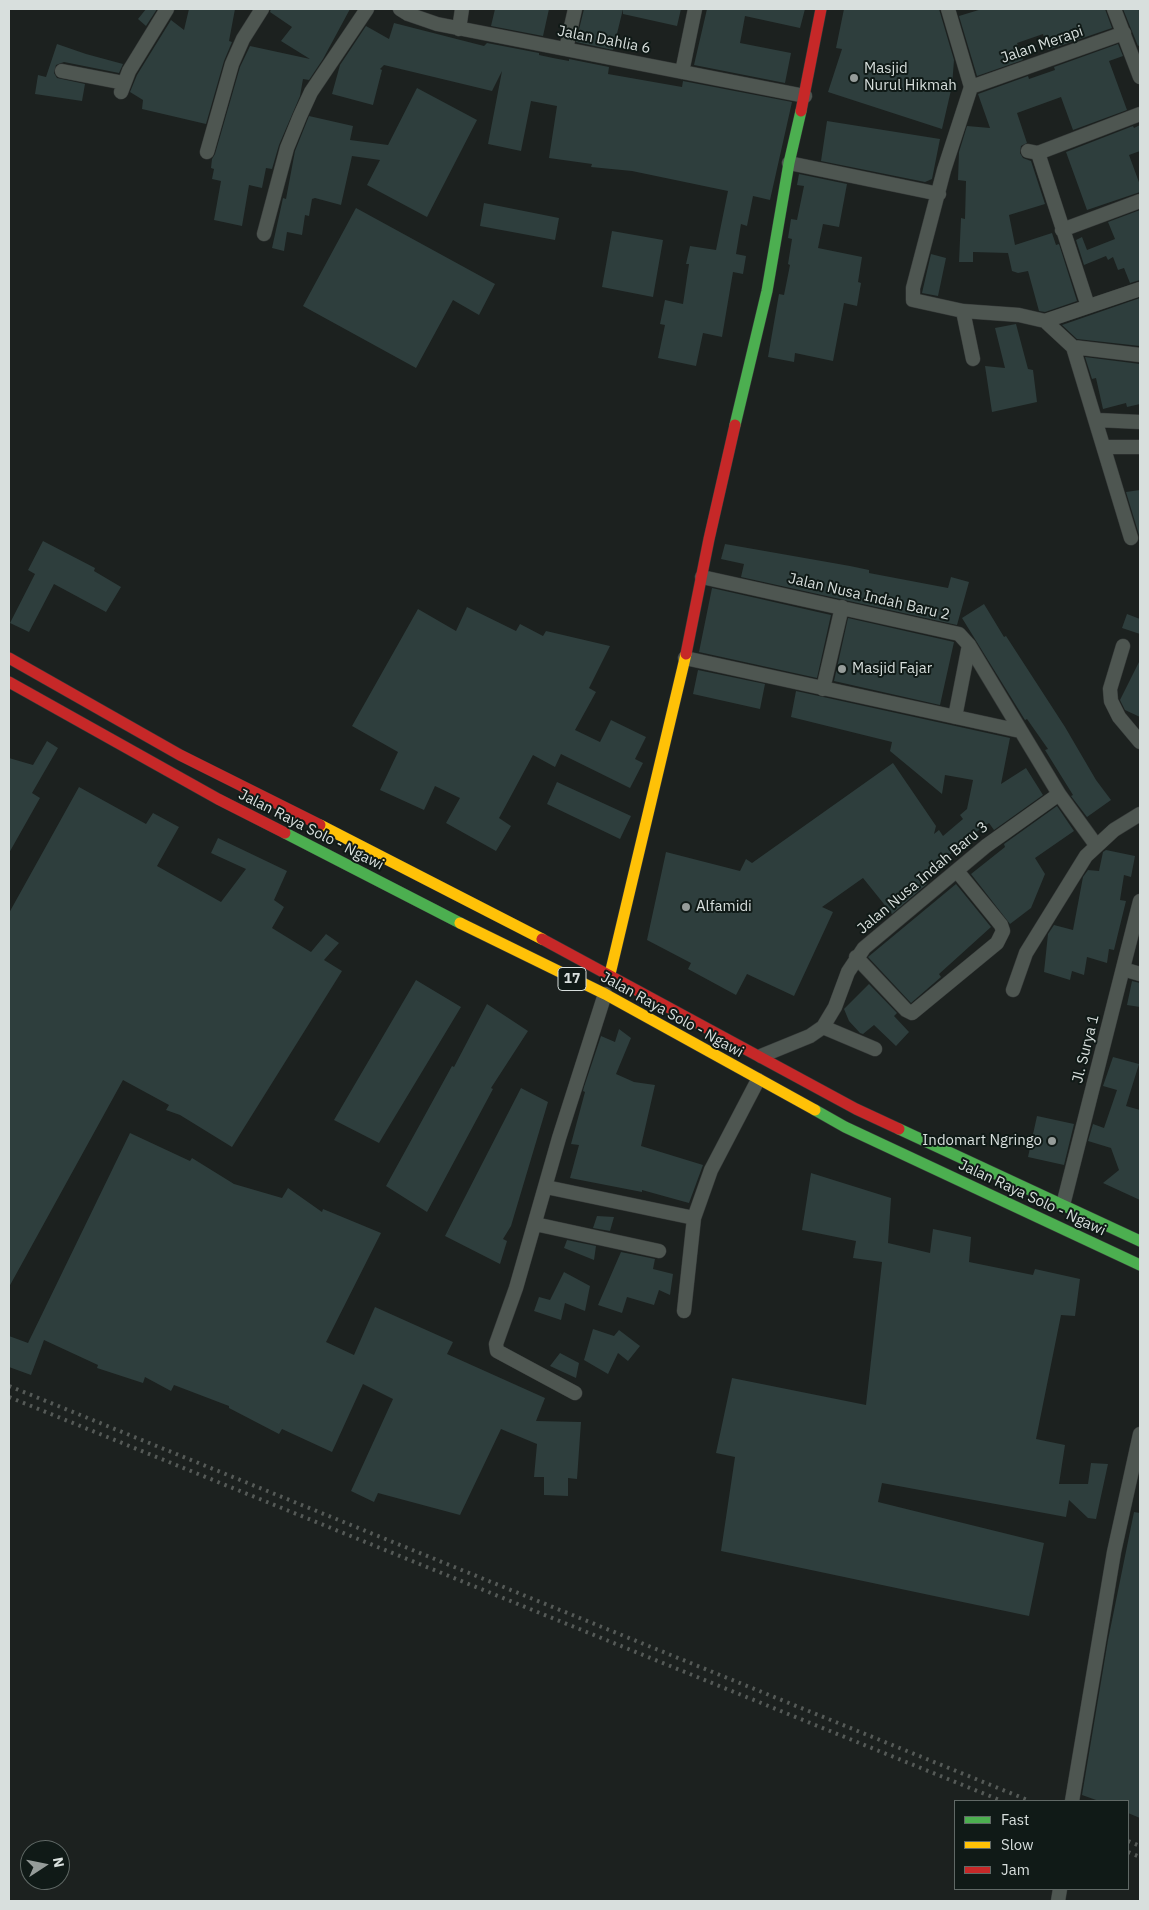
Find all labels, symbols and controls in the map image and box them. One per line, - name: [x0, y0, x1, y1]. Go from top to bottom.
- street label: Jalan Dahlia 6: [556, 22, 652, 58]
- street label: Jalan Merapi: [998, 22, 1086, 68]
- place label: Masjid Nurul Hikmah: [864, 60, 957, 95]
- marker: Masjid Nurul Hikmah: [848, 72, 860, 84]
- street label: Jalan Nusa Indah Baru 2: [786, 570, 952, 624]
- place label: Masjid Fajar: [852, 660, 932, 678]
- marker: Masjid Fajar: [836, 663, 848, 675]
- street label: Jalan Raya Solo - Ngawi: [235, 786, 387, 874]
- street label: Jalan Nusa Indah Baru 3: [854, 818, 992, 938]
- place label: Alfamidi: [696, 898, 752, 916]
- marker: Alfamidi: [680, 901, 692, 913]
- road number: 17: [558, 968, 586, 991]
- street label: Jalan Raya Solo - Ngawi: [597, 968, 747, 1062]
- street label: Jl. Surya 1: [1069, 1013, 1103, 1085]
- place label: Indomart Ngringo: [922, 1132, 1042, 1150]
- marker: Indomart Ngringo: [1046, 1135, 1058, 1147]
- street label: Jalan Raya Solo - Ngawi: [956, 1156, 1108, 1240]
- legend: [954, 1800, 1129, 1890]
- text: Fast: [1001, 1810, 1029, 1829]
- text: Slow: [1001, 1835, 1034, 1854]
- north arrow: [20, 1840, 70, 1890]
- text: N: [49, 1856, 69, 1869]
- text: Jam: [1001, 1860, 1030, 1879]

